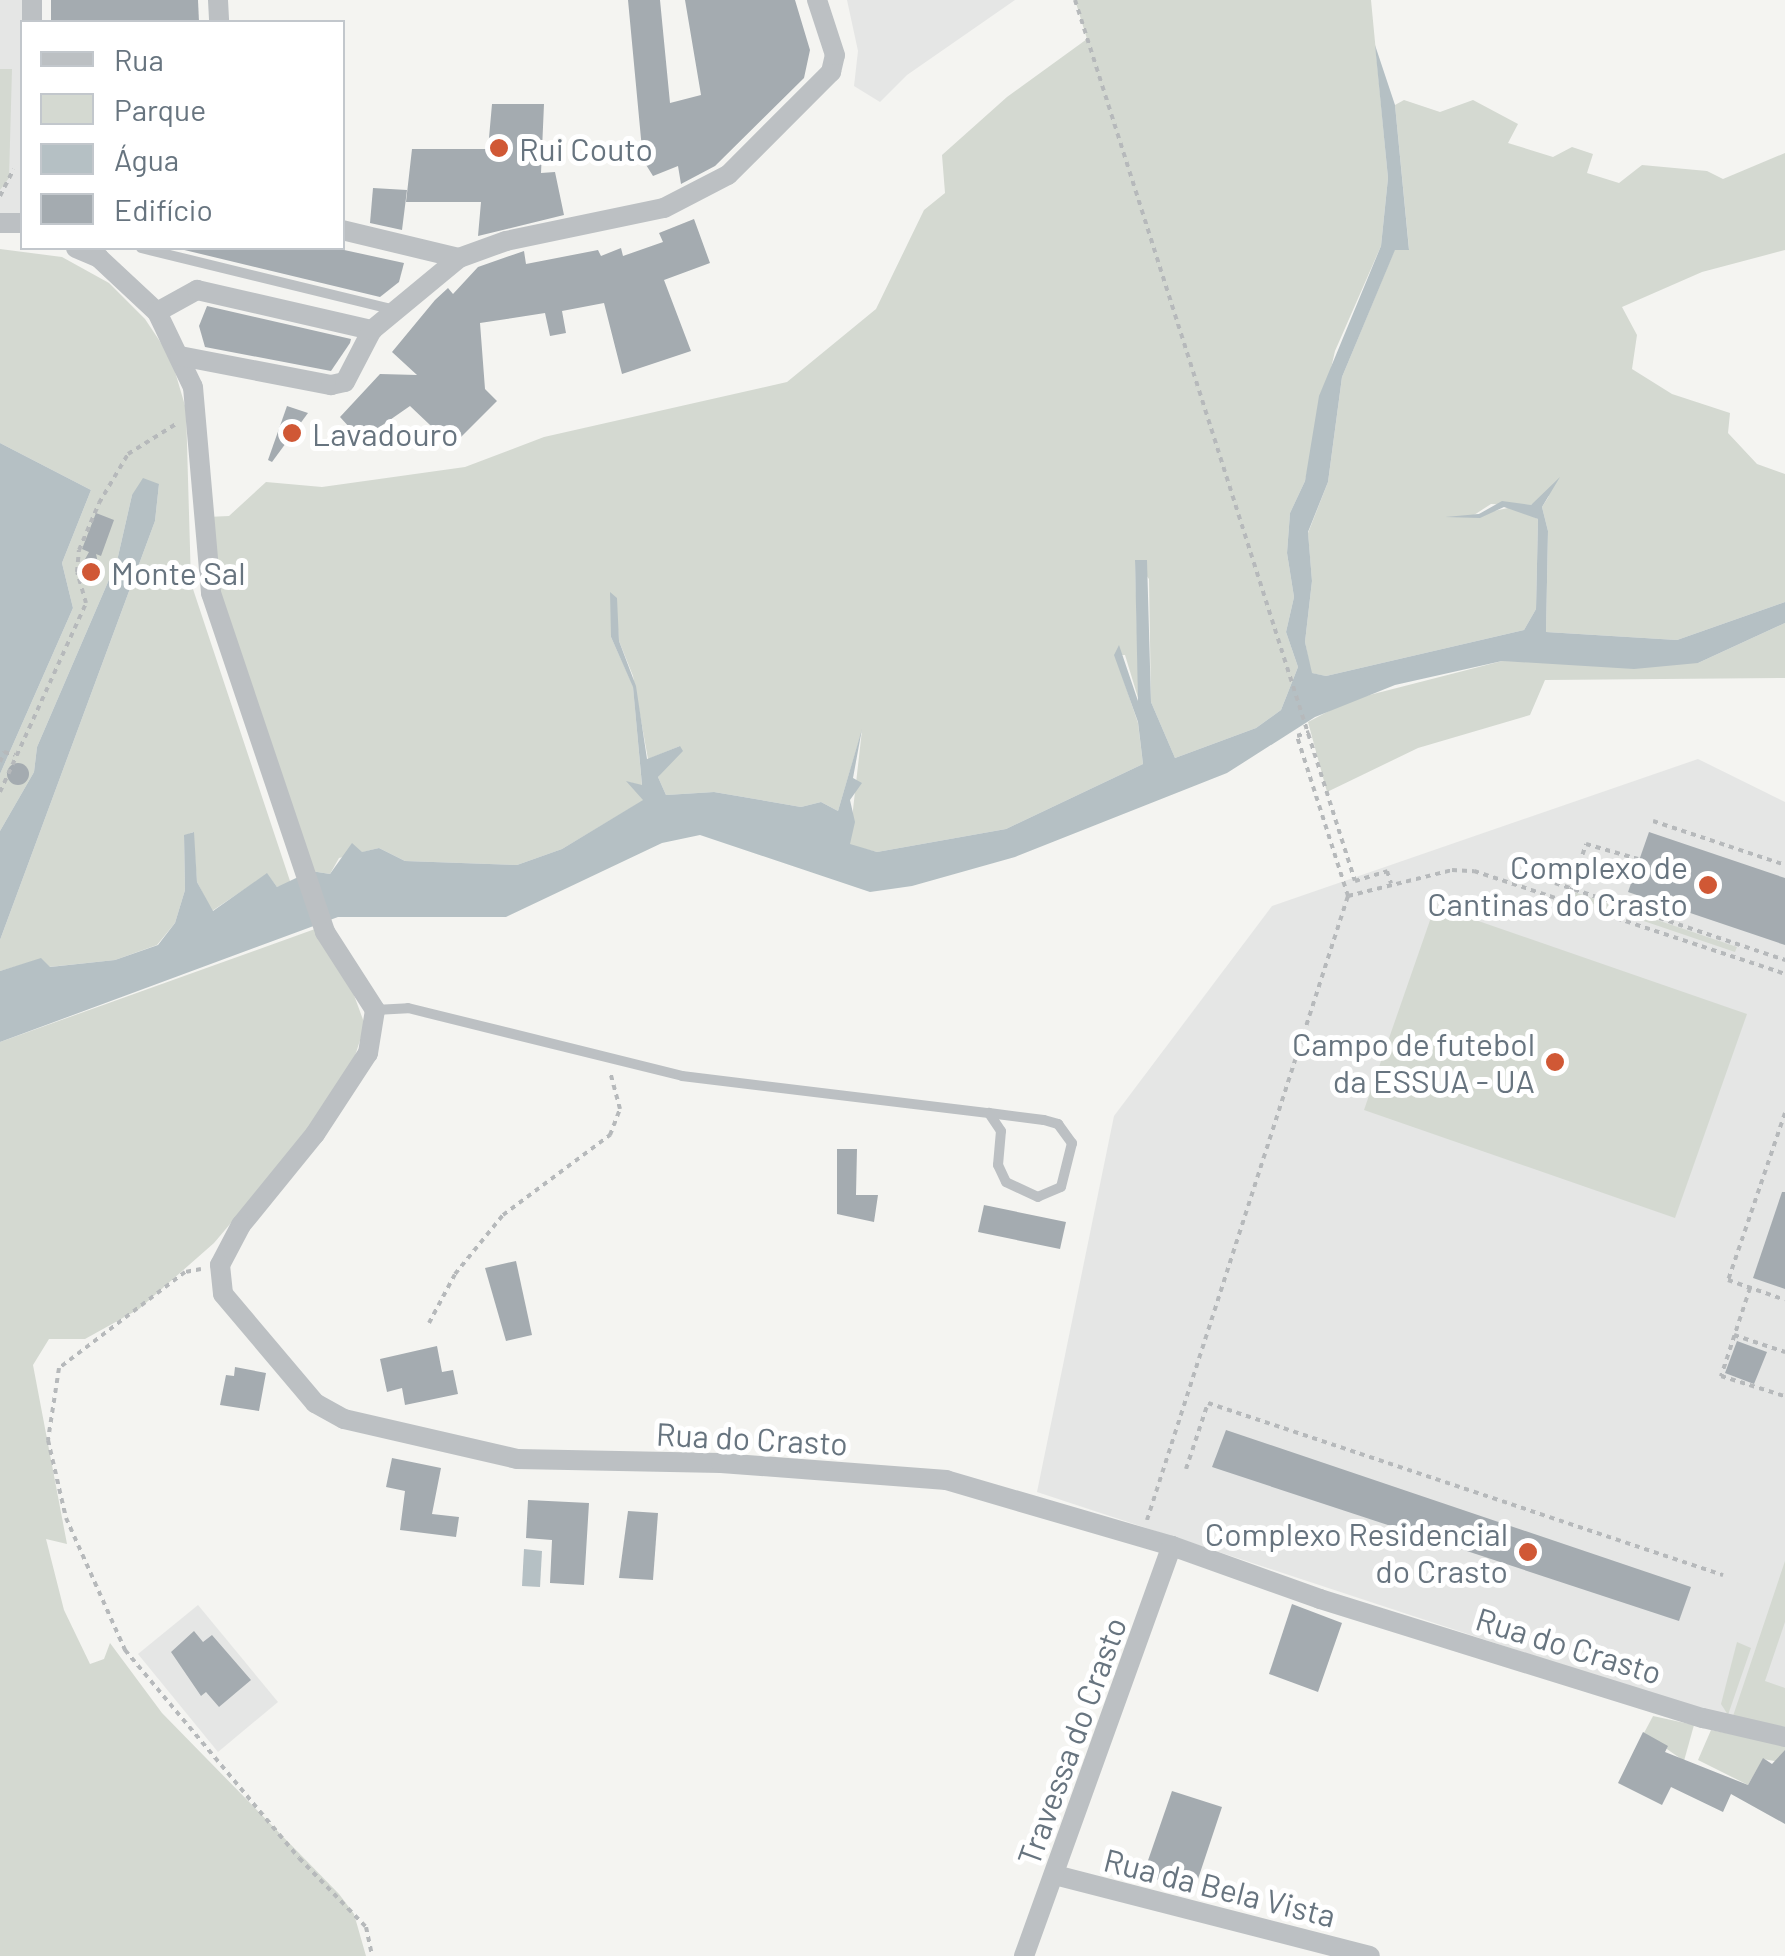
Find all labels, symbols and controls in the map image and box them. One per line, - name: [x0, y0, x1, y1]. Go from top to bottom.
- legend: [20, 20, 345, 250]
- text: Rua: [114, 41, 164, 77]
- text: Parque: [114, 91, 206, 127]
- place label: Rui Couto: [519, 129, 653, 167]
- marker: Rui Couto: [488, 137, 510, 159]
- text: Água: [114, 141, 179, 177]
- text: Edifício: [114, 191, 213, 227]
- place label: Lavadouro: [312, 414, 459, 452]
- marker: Lavadouro: [281, 422, 303, 444]
- place label: Monte Sal: [111, 553, 246, 591]
- marker: Monte Sal: [80, 561, 102, 583]
- place label: Complexo de Cantinas do Crasto: [1427, 848, 1688, 923]
- marker: Complexo de Cantinas do Crasto: [1697, 874, 1719, 896]
- place label: Campo de futebol da ESSUA - UA: [1292, 1025, 1535, 1100]
- marker: Campo de futebol da ESSUA - UA: [1544, 1051, 1566, 1073]
- street label: Rua do Crasto: [655, 1414, 849, 1462]
- place label: Complexo Residencial do Crasto: [1205, 1515, 1508, 1590]
- marker: Complexo Residencial do Crasto: [1517, 1541, 1539, 1563]
- street label: Rua do Crasto: [1472, 1599, 1666, 1691]
- street label: Travessa do Crasto: [1008, 1612, 1134, 1870]
- street label: Rua da Bela Vista: [1100, 1840, 1340, 1934]

